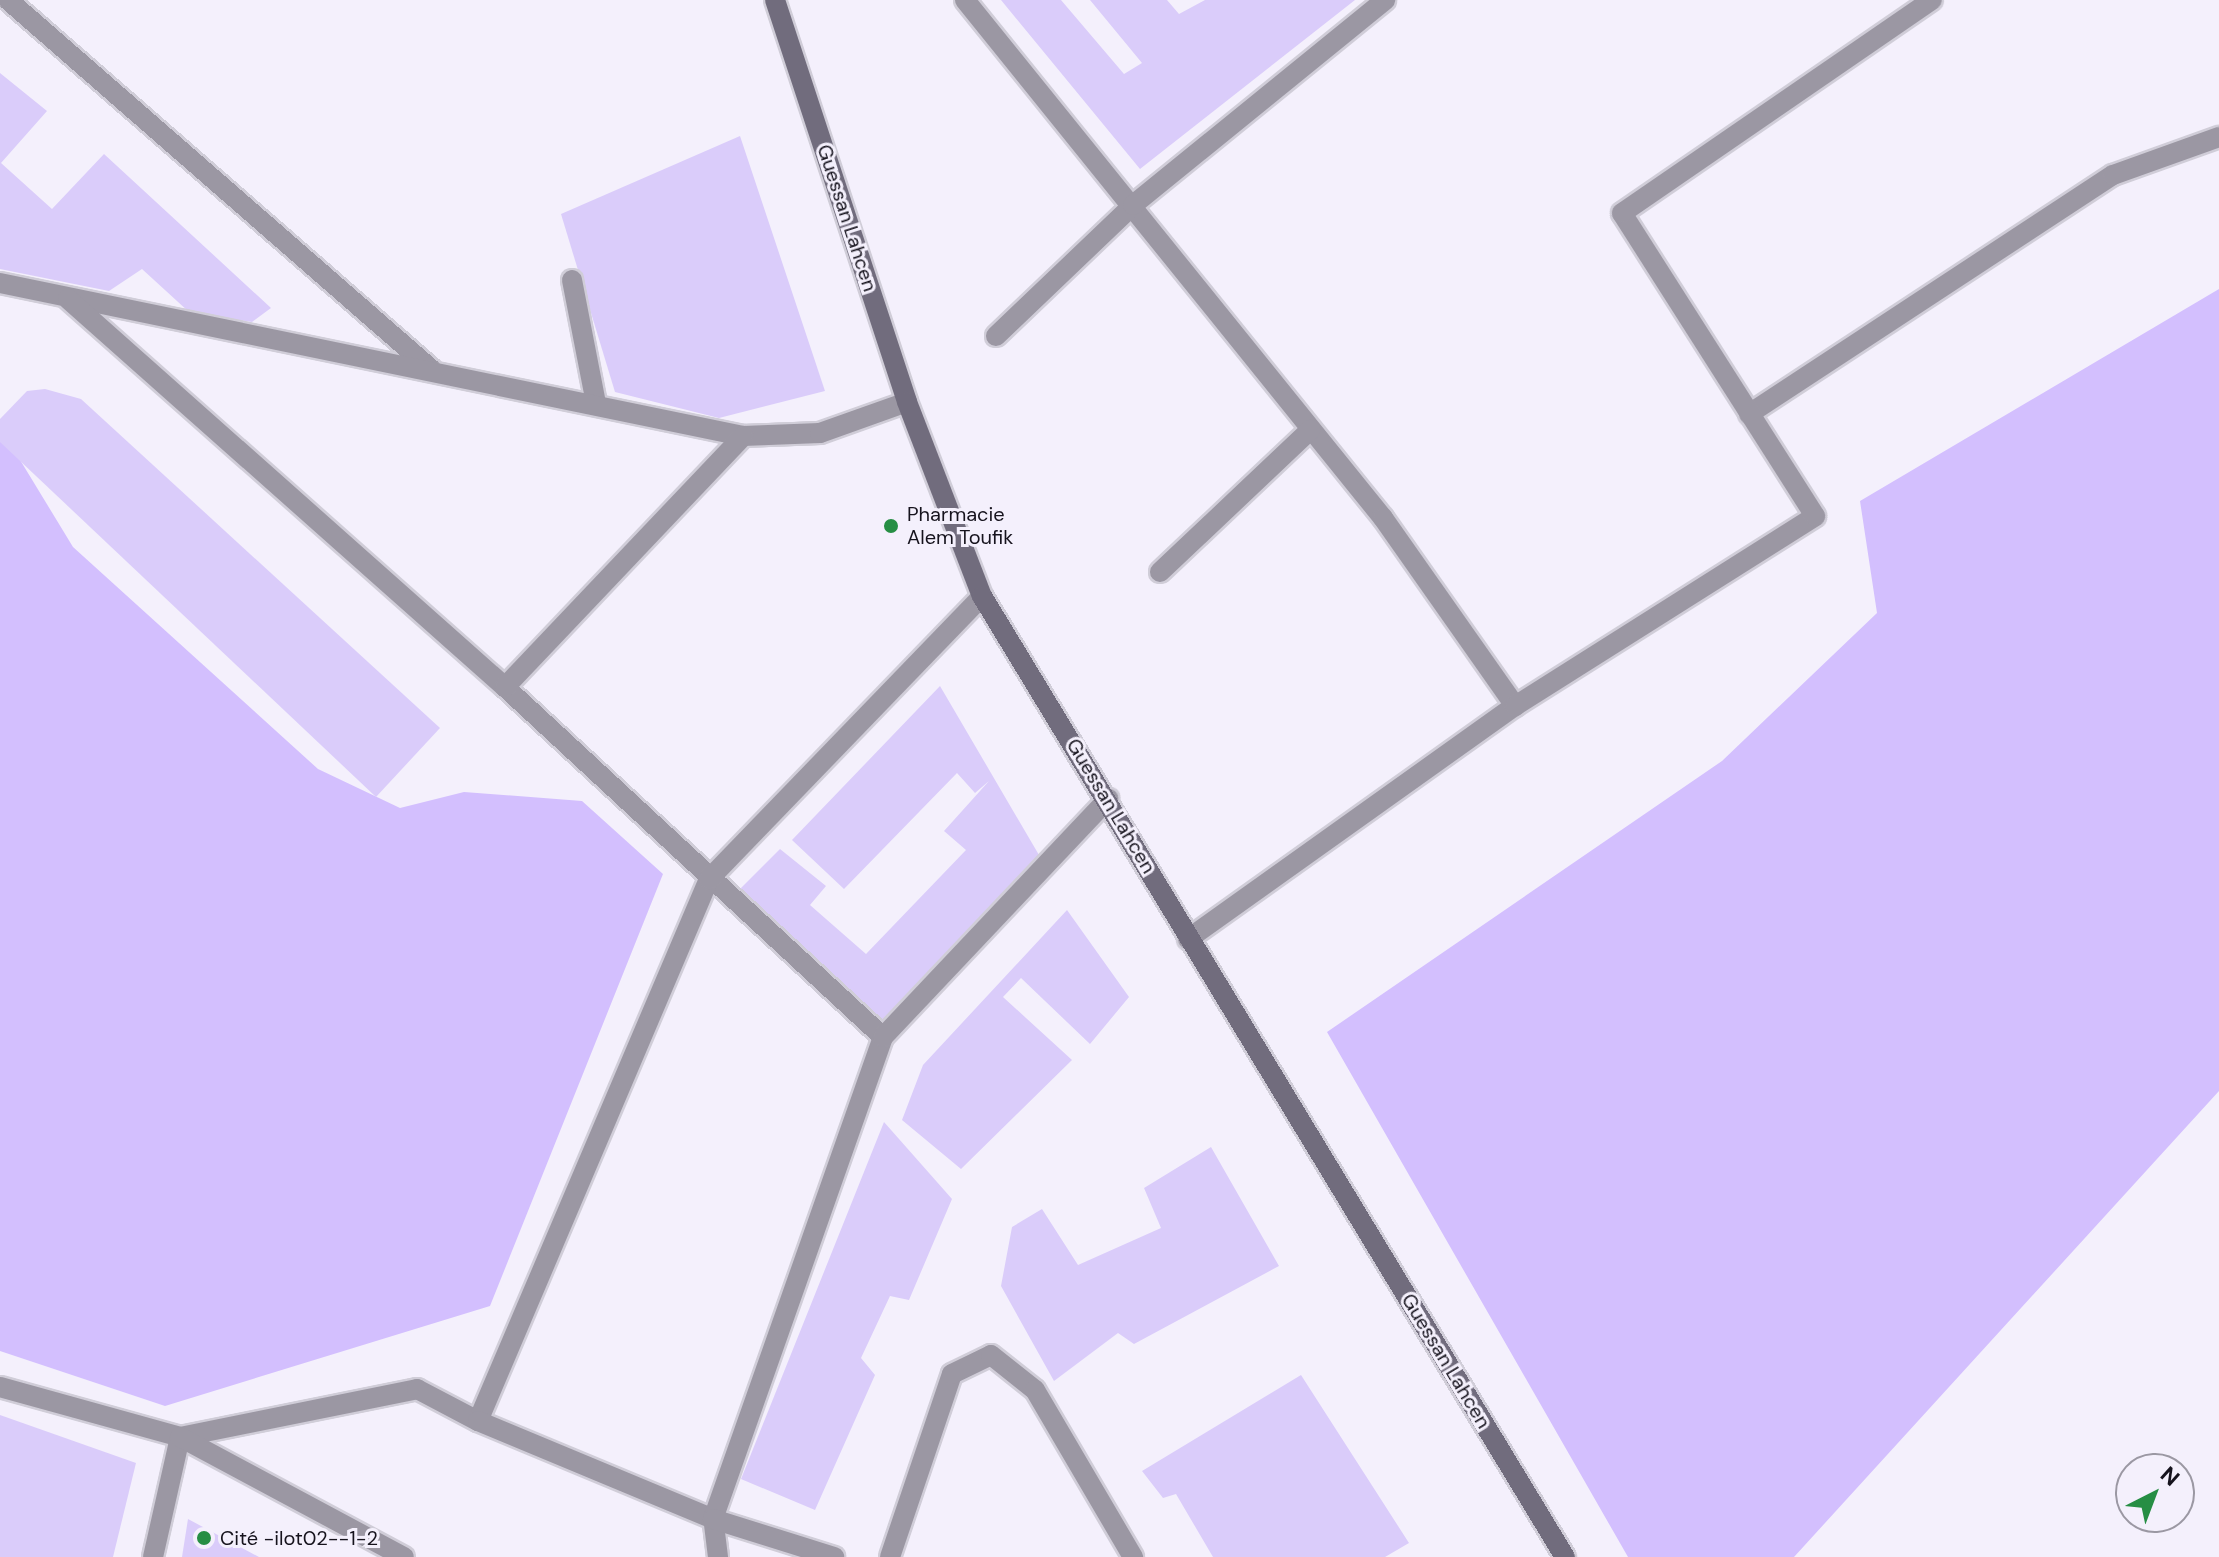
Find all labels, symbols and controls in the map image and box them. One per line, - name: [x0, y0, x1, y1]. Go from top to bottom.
- street label: Guessan Lahcen: [812, 142, 882, 294]
- place label: Pharmacie Alem Toufik: [907, 502, 1013, 549]
- marker: Pharmacie Alem Toufik: [882, 517, 900, 535]
- street label: Guessan Lahcen: [1061, 734, 1161, 878]
- street label: Guessan Lahcen: [1396, 1289, 1496, 1433]
- north arrow: [2115, 1453, 2195, 1533]
- text: N: [2154, 1460, 2186, 1492]
- place label: Cité -ilot02--1-2: [220, 1526, 378, 1550]
- marker: Cité -ilot02--1-2: [195, 1529, 213, 1547]

